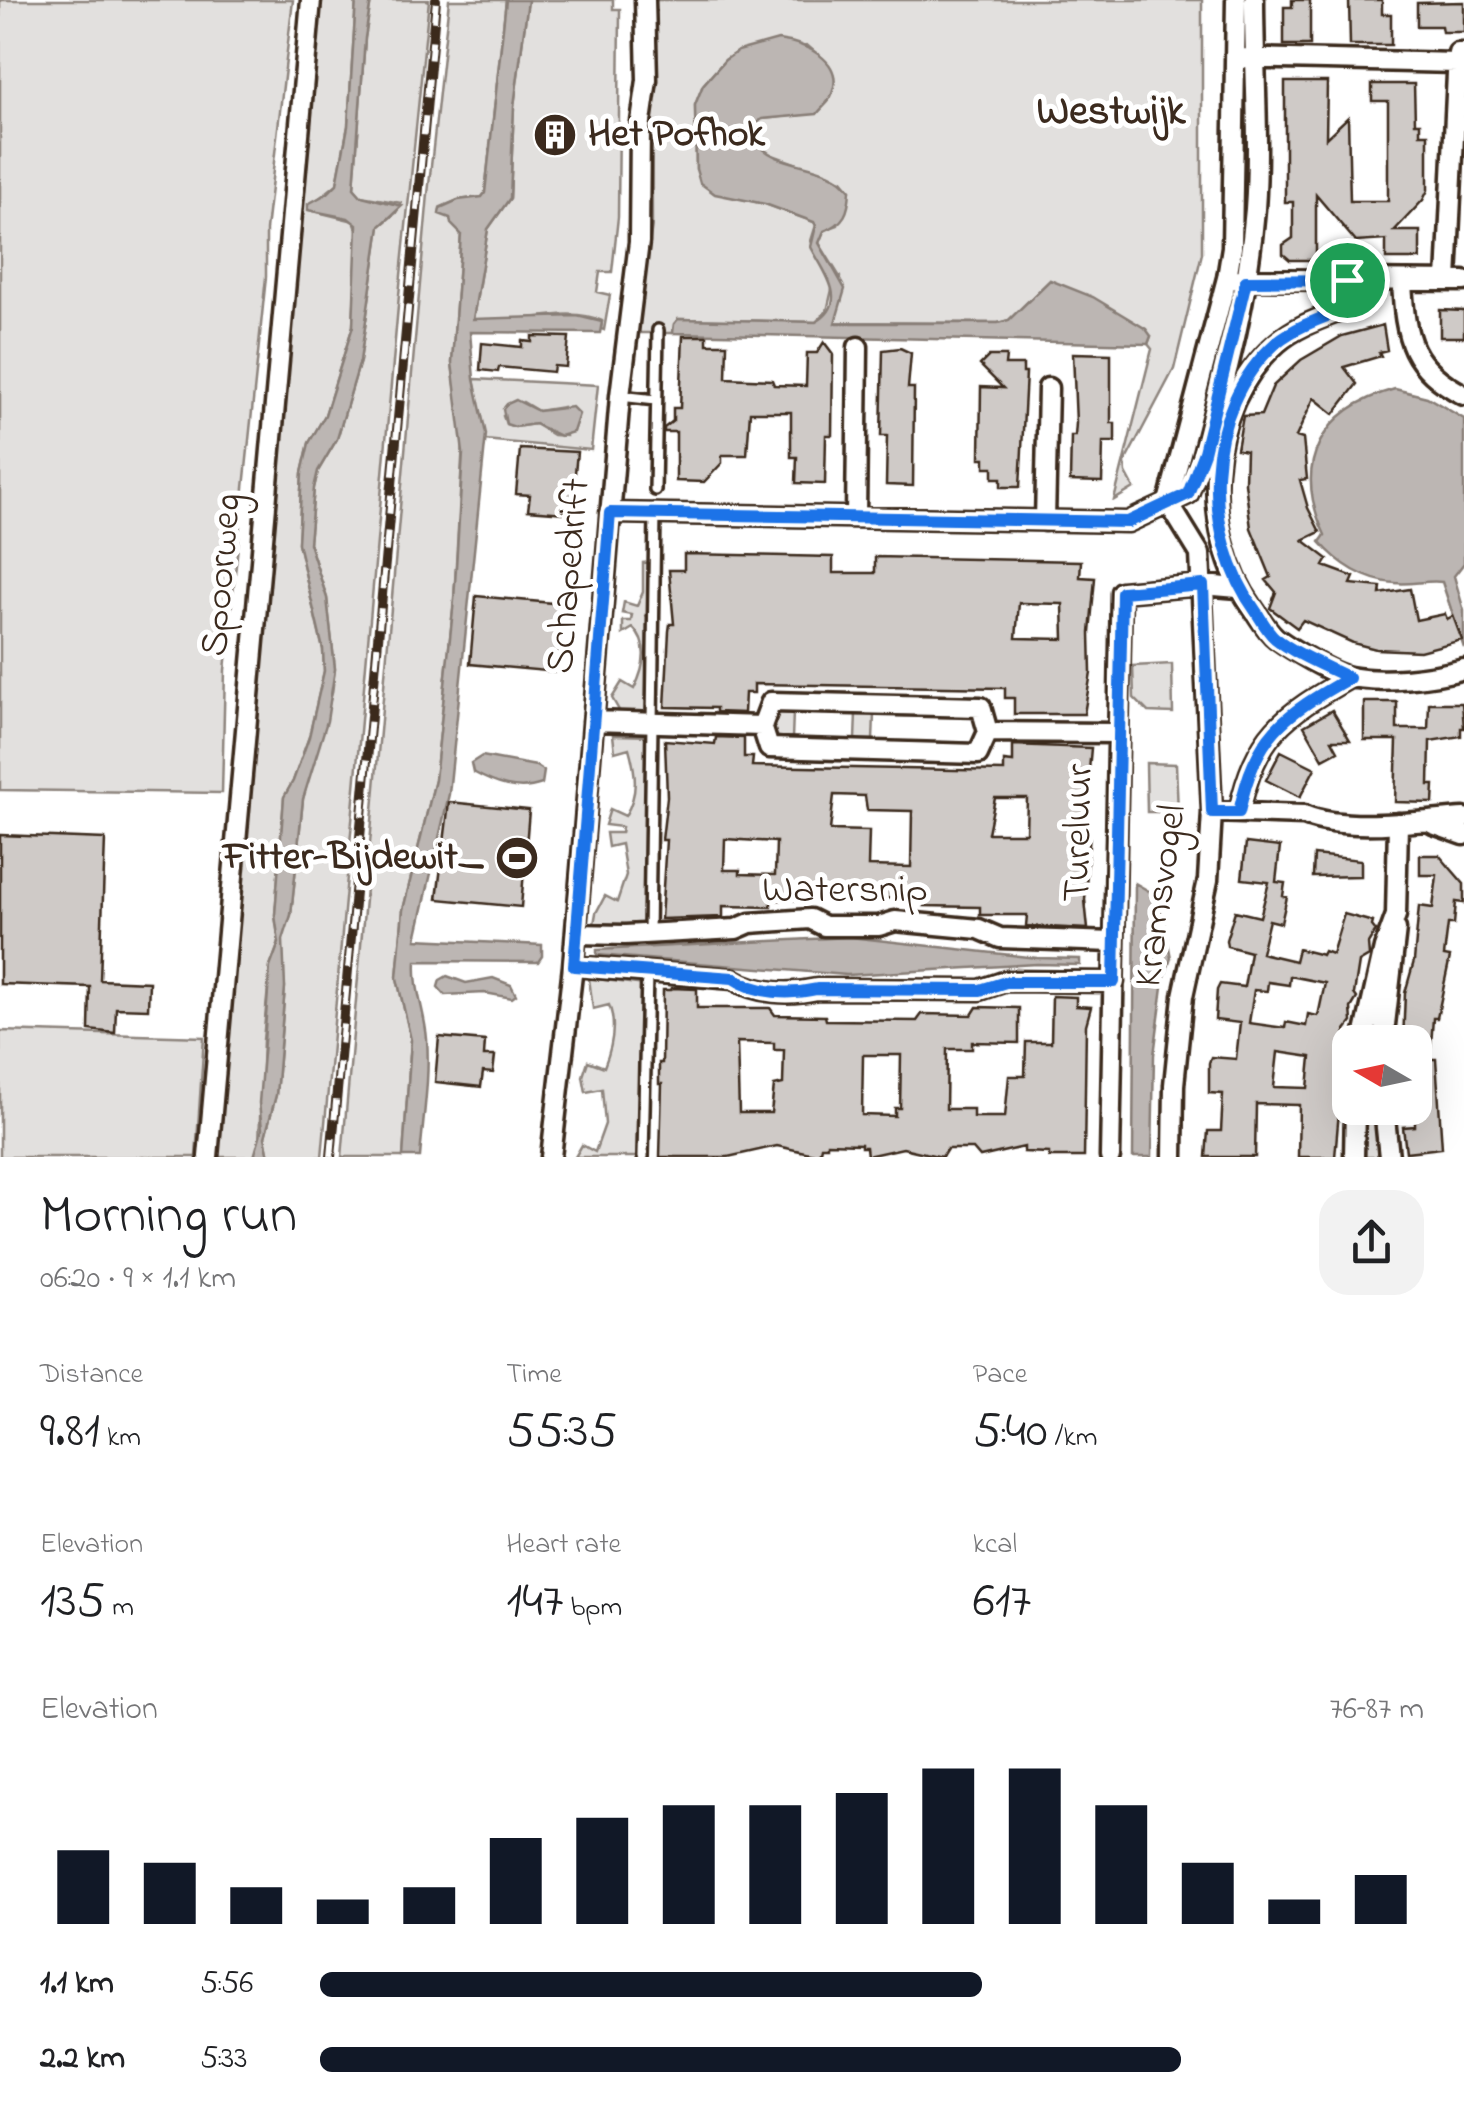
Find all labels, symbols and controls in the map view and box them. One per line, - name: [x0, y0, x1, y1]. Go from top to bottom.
- district label: Westwijk: [1037, 82, 1187, 143]
- place label: Het Pofhok: [588, 106, 766, 165]
- building icon: Het Pofhok: [532, 112, 578, 158]
- pin: [1305, 238, 1390, 323]
- icon: arrive: [1320, 253, 1375, 308]
- street label: Schapedrift: [532, 476, 608, 676]
- street label: Spoorweg: [186, 491, 260, 659]
- street label: Tureluur: [1049, 763, 1111, 903]
- street label: Kramsvogel: [1120, 801, 1204, 991]
- place label: Fitter-Bijdewit_: [221, 829, 485, 888]
- sports icon: Fitter-Bijdewit_: [494, 835, 540, 881]
- street label: Watersnip: [762, 862, 928, 921]
- north arrow: [1332, 1025, 1432, 1125]
- map controls: [1332, 1025, 1432, 1125]
- text: Morning run: [40, 1178, 297, 1258]
- button: share: [1319, 1190, 1424, 1295]
- text: 06:20 · 9 × 1.1 km: [40, 1256, 236, 1303]
- text: Distance: [40, 1355, 143, 1396]
- text: Time: [506, 1355, 562, 1396]
- text: Pace: [973, 1355, 1027, 1396]
- text: 9.81: [40, 1396, 100, 1469]
- text: 55:35: [506, 1396, 617, 1469]
- text: 5:40: [973, 1396, 1048, 1469]
- text: km: [100, 1418, 141, 1459]
- text: /km: [1048, 1418, 1097, 1459]
- text: Elevation: [40, 1525, 143, 1566]
- text: Heart rate: [506, 1525, 621, 1566]
- text: kcal: [973, 1525, 1017, 1566]
- text: 135: [40, 1566, 105, 1639]
- text: 147: [506, 1566, 563, 1639]
- text: 617: [973, 1566, 1031, 1639]
- text: m: [105, 1588, 134, 1629]
- text: bpm: [563, 1588, 622, 1629]
- text: Elevation: [40, 1687, 158, 1734]
- text: 76–87 m: [1330, 1687, 1424, 1734]
- text: 1.1 km: [40, 1961, 114, 2008]
- text: 5:56: [200, 1961, 253, 2008]
- text: 2.2 km: [40, 2036, 125, 2083]
- text: 5:33: [200, 2036, 247, 2083]

